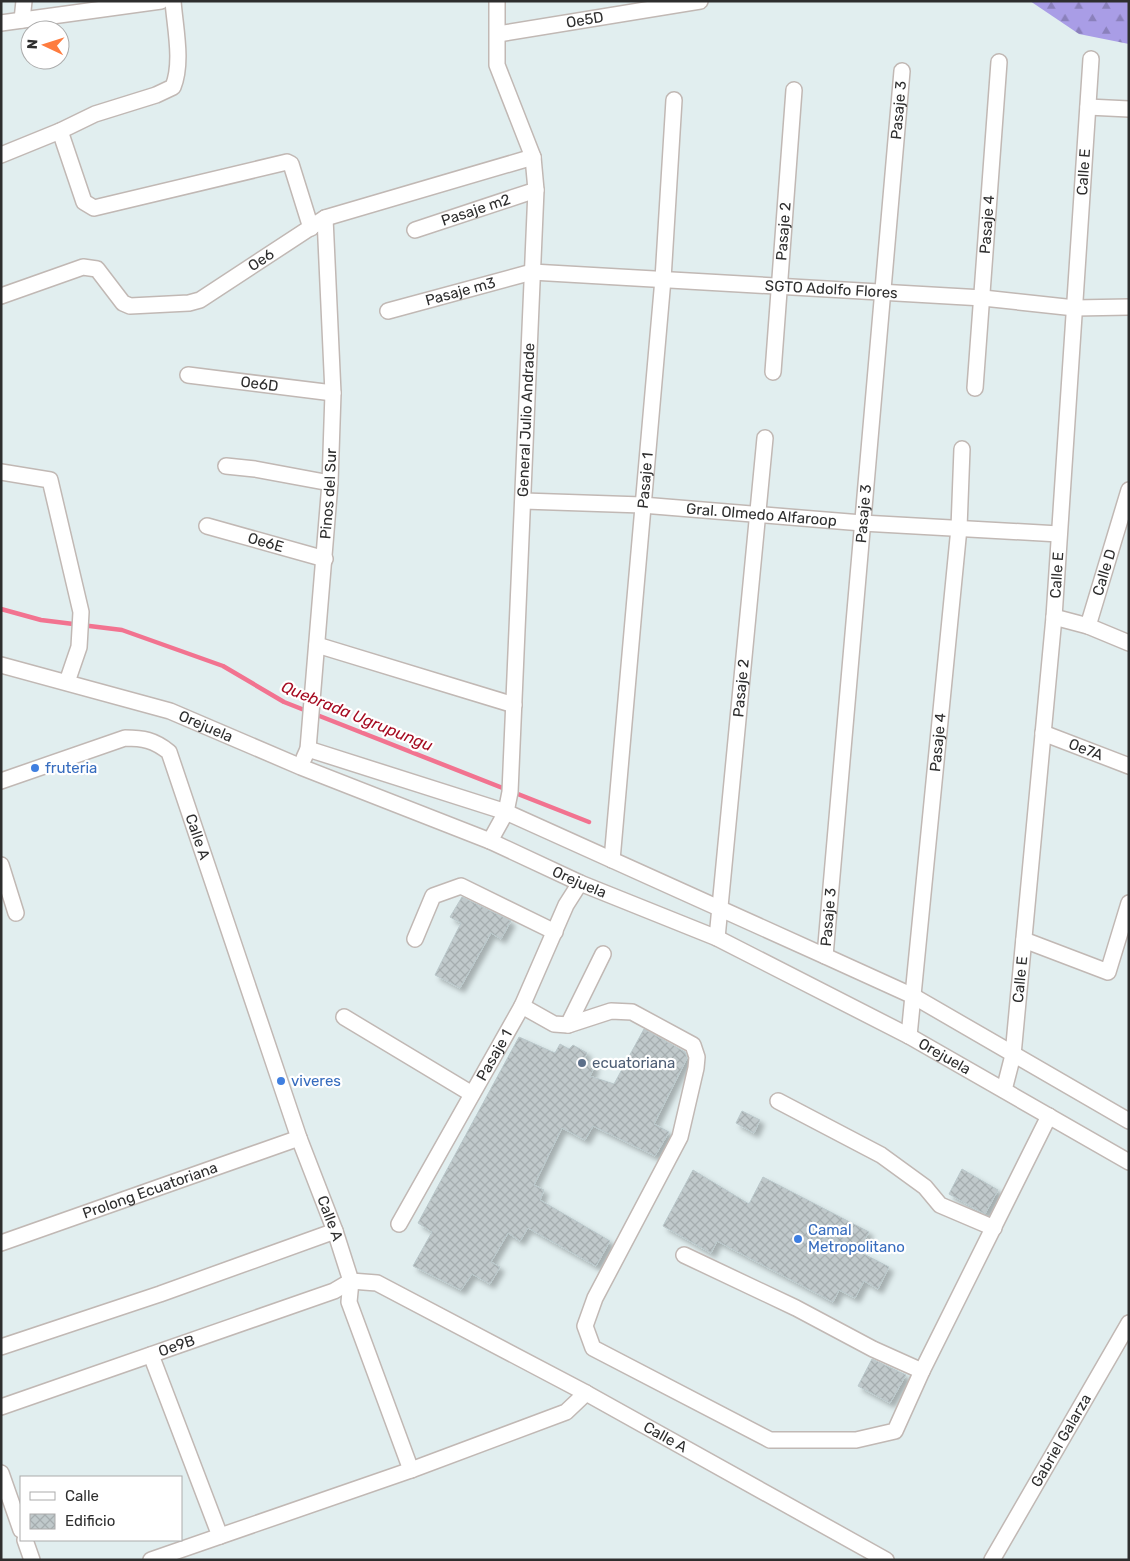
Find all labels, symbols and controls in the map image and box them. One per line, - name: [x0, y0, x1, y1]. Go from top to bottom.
- street label: Oe5D: [565, 8, 605, 32]
- north arrow: [20, 20, 70, 70]
- text: N: [24, 39, 41, 50]
- street label: Pasaje 3: [887, 80, 910, 140]
- street label: Calle E: [1073, 148, 1094, 196]
- street label: Pasaje m2: [439, 190, 513, 230]
- street label: Pasaje 4: [976, 194, 998, 255]
- street label: Pasaje 2: [772, 201, 795, 261]
- street label: Oe6: [245, 245, 278, 275]
- street label: Pasaje m3: [423, 273, 498, 310]
- street label: SGTO Adolfo Flores: [764, 276, 899, 302]
- street label: General Julio Andrade: [514, 342, 538, 497]
- street label: Oe6D: [240, 373, 279, 395]
- street label: Pinos del Sur: [316, 448, 340, 540]
- street label: Pasaje 1: [634, 452, 657, 509]
- street label: Pasaje 3: [852, 484, 875, 544]
- street label: Gral. Olmedo Alfaroop: [686, 500, 838, 530]
- street label: Oe6E: [246, 529, 286, 556]
- street label: Calle D: [1089, 547, 1120, 598]
- street label: Calle E: [1046, 551, 1067, 599]
- street label: Pasaje 2: [729, 658, 753, 718]
- water label: Quebrada Ugrupungu: [278, 677, 436, 755]
- street label: Orejuela: [176, 707, 236, 746]
- street label: Pasaje 4: [926, 712, 950, 773]
- street label: Oe7A: [1066, 735, 1106, 764]
- place label: fruteria: [45, 759, 97, 777]
- marker: fruteria: [29, 762, 41, 774]
- street label: Calle A: [181, 811, 214, 862]
- street label: Orejuela: [549, 862, 609, 902]
- street label: Pasaje 3: [817, 887, 840, 947]
- street label: Calle E: [1009, 955, 1031, 1004]
- street label: Pasaje 1: [473, 1026, 516, 1084]
- street label: Orejuela: [915, 1034, 974, 1078]
- place label: ecuatoriana: [592, 1054, 675, 1072]
- marker: ecuatoriana: [576, 1057, 588, 1069]
- place label: viveres: [291, 1072, 341, 1090]
- marker: viveres: [275, 1075, 287, 1087]
- street label: Prolong Ecuatoriana: [80, 1158, 220, 1223]
- street label: Calle A: [313, 1193, 347, 1243]
- place label: Camal Metropolitano: [808, 1221, 905, 1256]
- marker: Camal Metropolitano: [792, 1233, 804, 1245]
- street label: Oe9B: [156, 1331, 197, 1360]
- street label: Gabriel Galarza: [1027, 1391, 1095, 1490]
- street label: Calle A: [640, 1418, 690, 1456]
- legend: [20, 1476, 182, 1541]
- text: Calle: [65, 1487, 99, 1505]
- text: Edificio: [65, 1512, 115, 1530]

